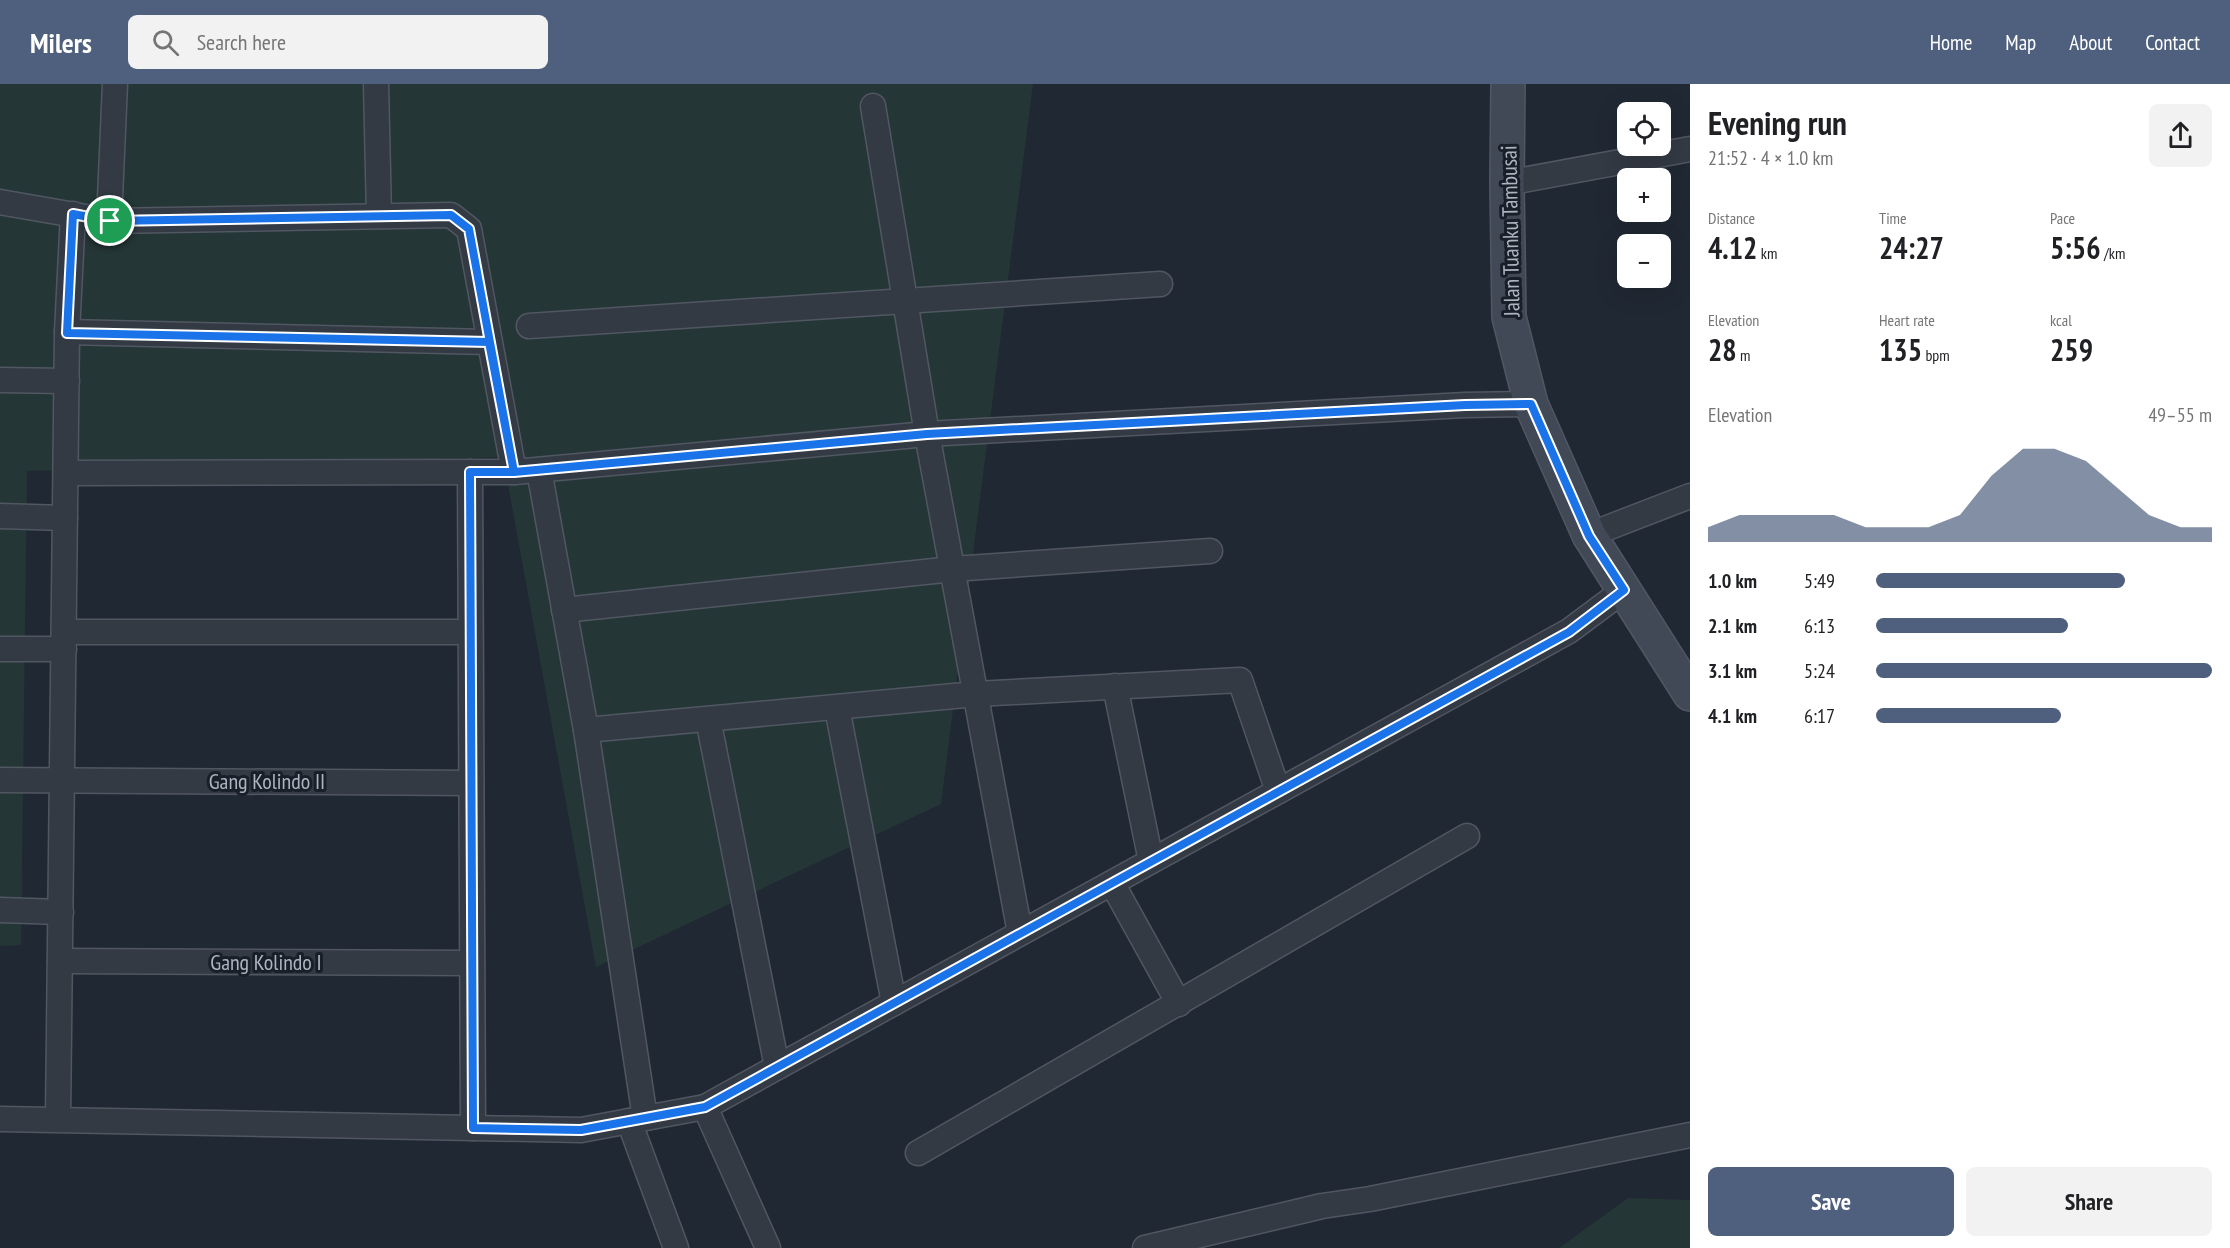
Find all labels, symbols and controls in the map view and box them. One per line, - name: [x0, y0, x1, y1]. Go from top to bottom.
- search box: [128, 15, 548, 69]
- text: Milers: [30, 24, 92, 61]
- icon: search: [149, 26, 182, 59]
- text: Search here: [197, 28, 286, 56]
- text: Home: [1930, 29, 1972, 56]
- text: Map: [2005, 29, 2036, 56]
- text: About: [2069, 29, 2112, 56]
- text: Contact: [2145, 29, 2200, 56]
- text: Evening run: [1708, 101, 1847, 144]
- map controls: [1617, 102, 1671, 288]
- button: locate: [1617, 102, 1671, 156]
- button: share: [2149, 104, 2212, 167]
- street label: Jalan Tuanku Tambusai: [1495, 145, 1526, 318]
- text: 21:52 · 4 × 1.0 km: [1708, 145, 1833, 171]
- button: +: [1617, 168, 1671, 222]
- pin: [84, 195, 135, 246]
- icon: arrive: [93, 204, 126, 237]
- text: Distance: [1708, 208, 1755, 228]
- text: Time: [1879, 208, 1907, 228]
- text: Pace: [2050, 208, 2075, 228]
- text: 4.12: [1708, 228, 1757, 267]
- text: 24:27: [1879, 228, 1944, 267]
- text: 5:56: [2050, 228, 2101, 267]
- button: −: [1617, 234, 1671, 288]
- text: km: [1757, 243, 1777, 263]
- text: /km: [2101, 243, 2125, 263]
- text: Elevation: [1708, 310, 1759, 330]
- text: Heart rate: [1879, 310, 1935, 330]
- text: kcal: [2050, 310, 2072, 330]
- text: 28: [1708, 330, 1737, 369]
- text: 135: [1879, 330, 1922, 369]
- text: 259: [2050, 330, 2093, 369]
- text: m: [1737, 345, 1751, 365]
- text: bpm: [1922, 345, 1950, 365]
- text: Elevation: [1708, 402, 1772, 428]
- text: 49–55 m: [2148, 402, 2212, 428]
- text: 1.0 km: [1708, 568, 1757, 594]
- text: 5:49: [1804, 568, 1835, 594]
- text: 2.1 km: [1708, 613, 1757, 639]
- text: 6:13: [1804, 613, 1835, 639]
- text: 3.1 km: [1708, 658, 1757, 684]
- text: 5:24: [1804, 658, 1835, 684]
- text: 4.1 km: [1708, 703, 1757, 729]
- text: 6:17: [1804, 703, 1835, 729]
- street label: Gang Kolindo II: [209, 767, 325, 795]
- street label: Gang Kolindo I: [210, 948, 322, 976]
- button: Save: [1708, 1167, 1954, 1236]
- button: Share: [1966, 1167, 2212, 1236]

